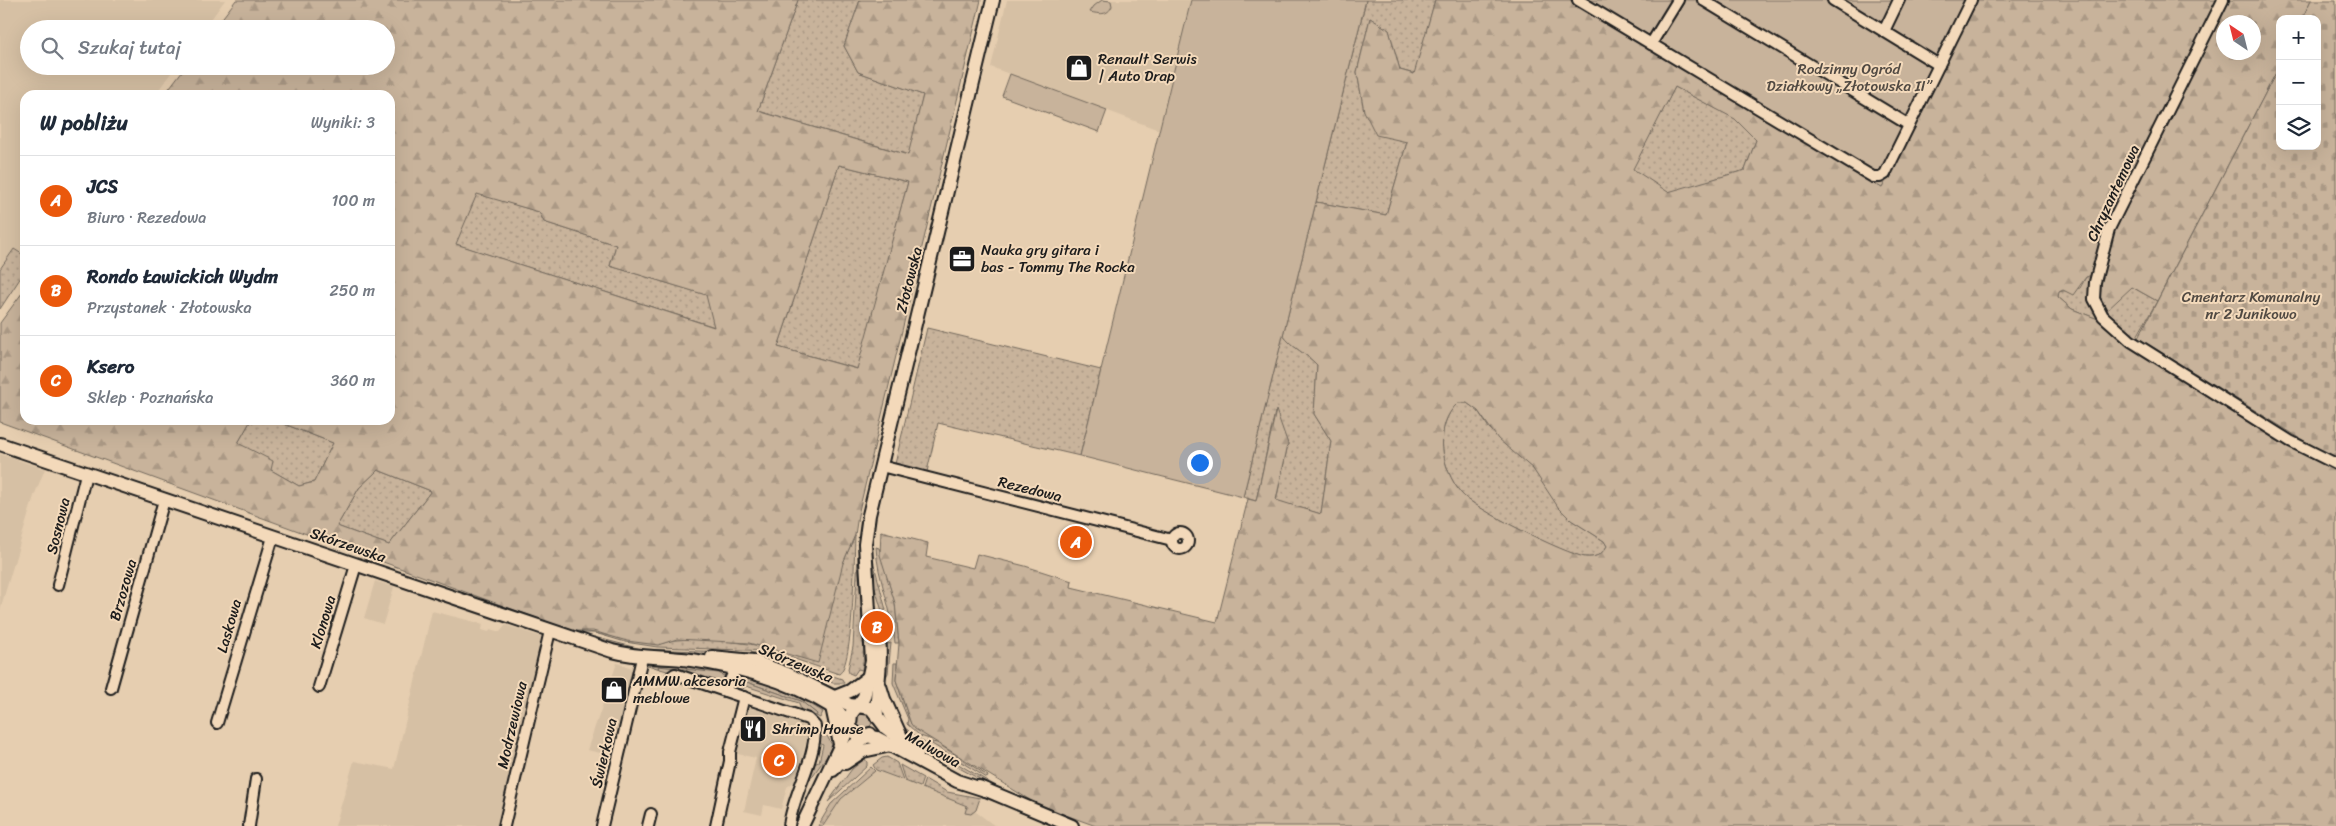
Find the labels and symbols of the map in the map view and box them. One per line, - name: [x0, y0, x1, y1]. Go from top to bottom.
- north arrow: [2216, 15, 2261, 60]
- place label: Renault Serwis | Auto Drap: [1098, 46, 1197, 89]
- shop icon: Renault Serwis | Auto Drap: [1064, 53, 1094, 83]
- park label: Rodzinny Ogród Działkowy „Złotowska II”: [1767, 56, 1933, 99]
- street label: Chryzantemowa: [2079, 140, 2147, 246]
- place label: Nauka gry gitara i bas - Tommy The Rocka: [981, 237, 1135, 280]
- street label: Złotowska: [888, 244, 930, 316]
- office icon: Nauka gry gitara i bas - Tommy The Rocka: [947, 244, 977, 274]
- park label: Cmentarz Komunalny nr 2 Junikowo: [2182, 284, 2320, 327]
- your location: [1187, 450, 1213, 476]
- street label: Rezedowa: [995, 469, 1065, 510]
- street label: Sosnowa: [38, 494, 78, 557]
- street label: Skórzewska: [307, 520, 390, 570]
- pin: A: [1060, 523, 1092, 561]
- street label: Brzozowa: [102, 556, 144, 624]
- street label: Klonowa: [303, 592, 344, 652]
- street label: Laskowa: [209, 596, 249, 656]
- pin: B: [861, 608, 893, 646]
- street label: Skórzewska: [755, 636, 838, 691]
- place label: AMMW akcesoria meblowe: [632, 668, 746, 711]
- shop icon: AMMW akcesoria meblowe: [599, 675, 629, 705]
- street label: Modrzewiowa: [489, 678, 535, 771]
- restaurant icon: Shrimp House: [738, 714, 768, 744]
- street label: Świerkowa: [583, 715, 625, 791]
- place label: Shrimp House: [772, 716, 864, 742]
- street label: Malwowa: [900, 723, 966, 775]
- pin: C: [763, 741, 795, 779]

